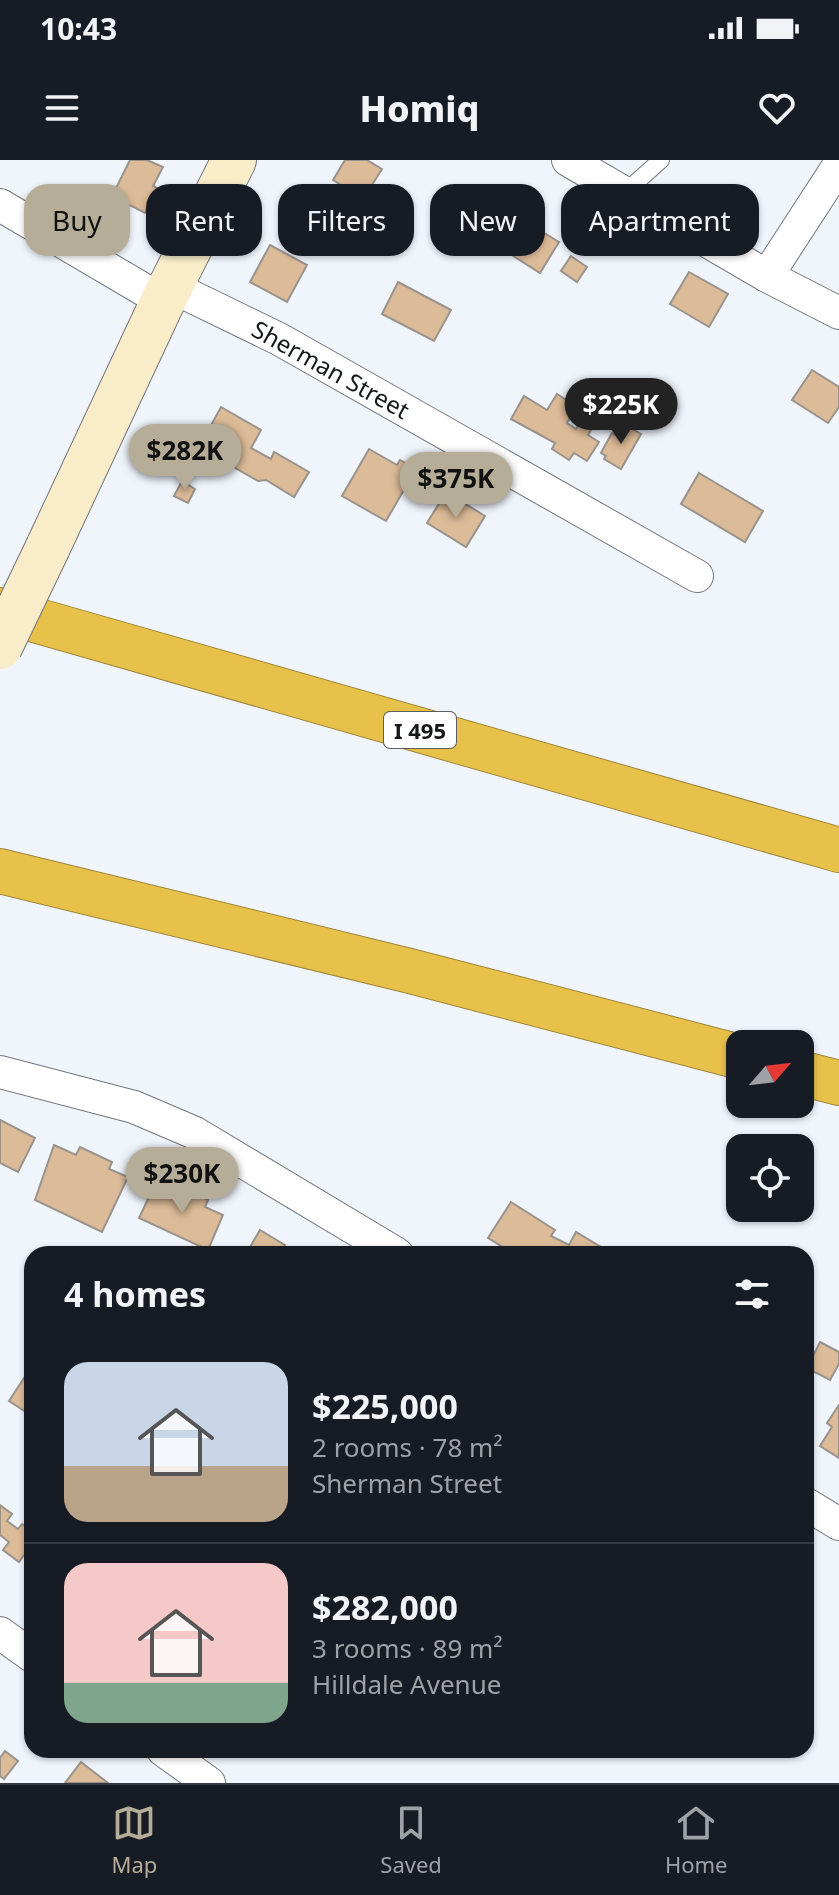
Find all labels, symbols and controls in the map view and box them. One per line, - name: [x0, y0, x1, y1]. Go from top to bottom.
- text: 10:43: [40, 8, 117, 49]
- text: Homiq: [360, 84, 479, 133]
- icon: menu: [40, 86, 84, 130]
- icon: heart: [755, 86, 799, 130]
- chip: Buy: [24, 184, 130, 256]
- chip: Rent: [146, 184, 262, 256]
- chip: Filters: [278, 184, 414, 256]
- chip: New: [430, 184, 545, 256]
- chip: Apartment: [561, 184, 759, 256]
- street label: Sherman Street: [246, 312, 416, 426]
- pin: $225K: [565, 378, 677, 446]
- text: $225K: [583, 386, 659, 422]
- pin: $282K: [129, 424, 241, 492]
- text: $282K: [147, 432, 223, 468]
- pin: $375K: [400, 452, 512, 520]
- text: $375K: [418, 460, 494, 496]
- road number: I 495: [384, 712, 456, 748]
- north arrow: [726, 1030, 814, 1118]
- map controls: [726, 1030, 814, 1222]
- button: locate: [726, 1134, 814, 1222]
- pin: $230K: [126, 1147, 238, 1215]
- text: $230K: [144, 1155, 220, 1191]
- text: 4 homes: [64, 1271, 206, 1317]
- icon: filters: [730, 1272, 774, 1316]
- text: $225,000: [312, 1383, 458, 1429]
- icon: home: [128, 1394, 224, 1490]
- text: 2 rooms · 78 m²: [312, 1429, 502, 1465]
- text: Sherman Street: [312, 1465, 502, 1501]
- text: $282,000: [312, 1584, 458, 1630]
- icon: home: [128, 1595, 224, 1691]
- text: 3 rooms · 89 m²: [312, 1630, 502, 1666]
- text: Hilldale Avenue: [312, 1666, 501, 1702]
- tab: Map: [112, 1801, 157, 1879]
- tab: Saved: [380, 1801, 442, 1879]
- tab: Home: [665, 1801, 727, 1879]

